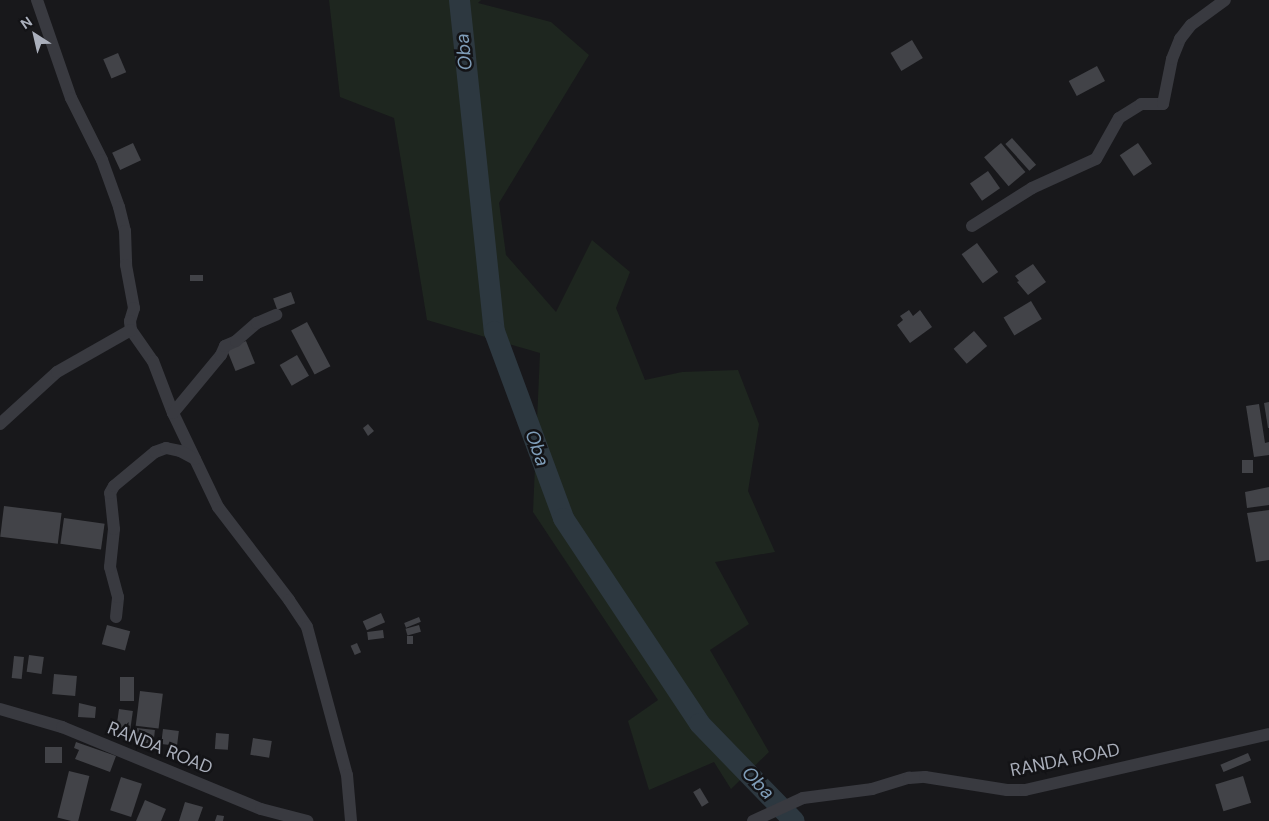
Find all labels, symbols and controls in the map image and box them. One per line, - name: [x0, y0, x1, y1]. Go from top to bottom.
- north arrow: [10, 10, 60, 60]
- text: N: [17, 12, 36, 33]
- water label: Oba: [451, 32, 477, 72]
- water label: Oba: [520, 427, 554, 469]
- street label: RANDA ROAD: [104, 717, 216, 779]
- street label: RANDA ROAD: [1008, 739, 1122, 781]
- water label: Oba: [737, 762, 779, 804]

